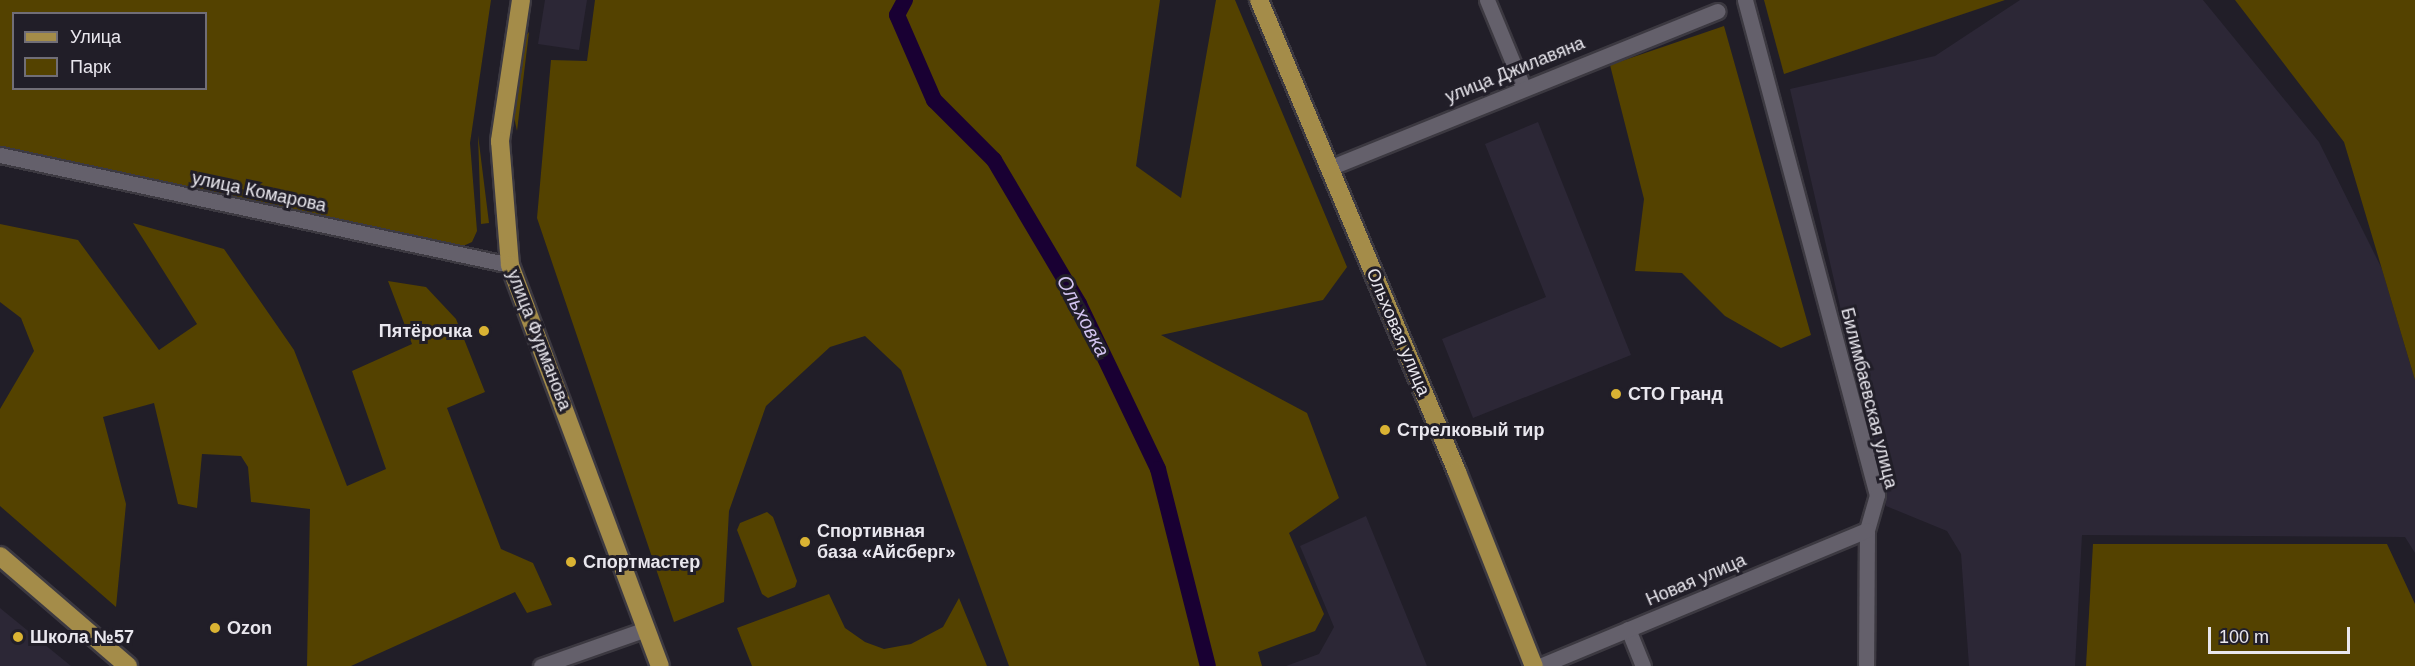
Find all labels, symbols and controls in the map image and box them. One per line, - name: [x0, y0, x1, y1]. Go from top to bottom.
- legend: [12, 12, 207, 90]
- text: Улица: [70, 27, 121, 47]
- street label: улица Джилавяна: [1442, 32, 1588, 108]
- text: Парк: [70, 57, 111, 77]
- street label: улица Комарова: [190, 167, 328, 217]
- street label: Ольховая улица: [1361, 265, 1435, 399]
- street label: улица Фурманова: [502, 267, 576, 413]
- water label: Ольховка: [1052, 271, 1114, 361]
- street label: Билимбаевская улица: [1836, 305, 1902, 491]
- place label: Пятёрочка: [379, 320, 472, 342]
- marker: Пятёрочка: [477, 324, 491, 338]
- place label: СТО Гранд: [1628, 383, 1723, 405]
- marker: СТО Гранд: [1609, 387, 1623, 401]
- place label: Стрелковый тир: [1397, 419, 1544, 441]
- marker: Стрелковый тир: [1378, 423, 1392, 437]
- place label: Спортивная база «Айсберг»: [817, 521, 956, 564]
- marker: Спортивная база «Айсберг»: [798, 535, 812, 549]
- street label: Новая улица: [1643, 549, 1749, 611]
- place label: Спортмастер: [583, 551, 700, 573]
- marker: Спортмастер: [564, 555, 578, 569]
- scale bar: [2211, 615, 2354, 653]
- place label: Ozon: [227, 617, 272, 639]
- marker: Ozon: [208, 621, 222, 635]
- place label: Школа №57: [30, 626, 134, 648]
- text: 100 m: [2219, 627, 2269, 647]
- marker: Школа №57: [11, 630, 25, 644]

